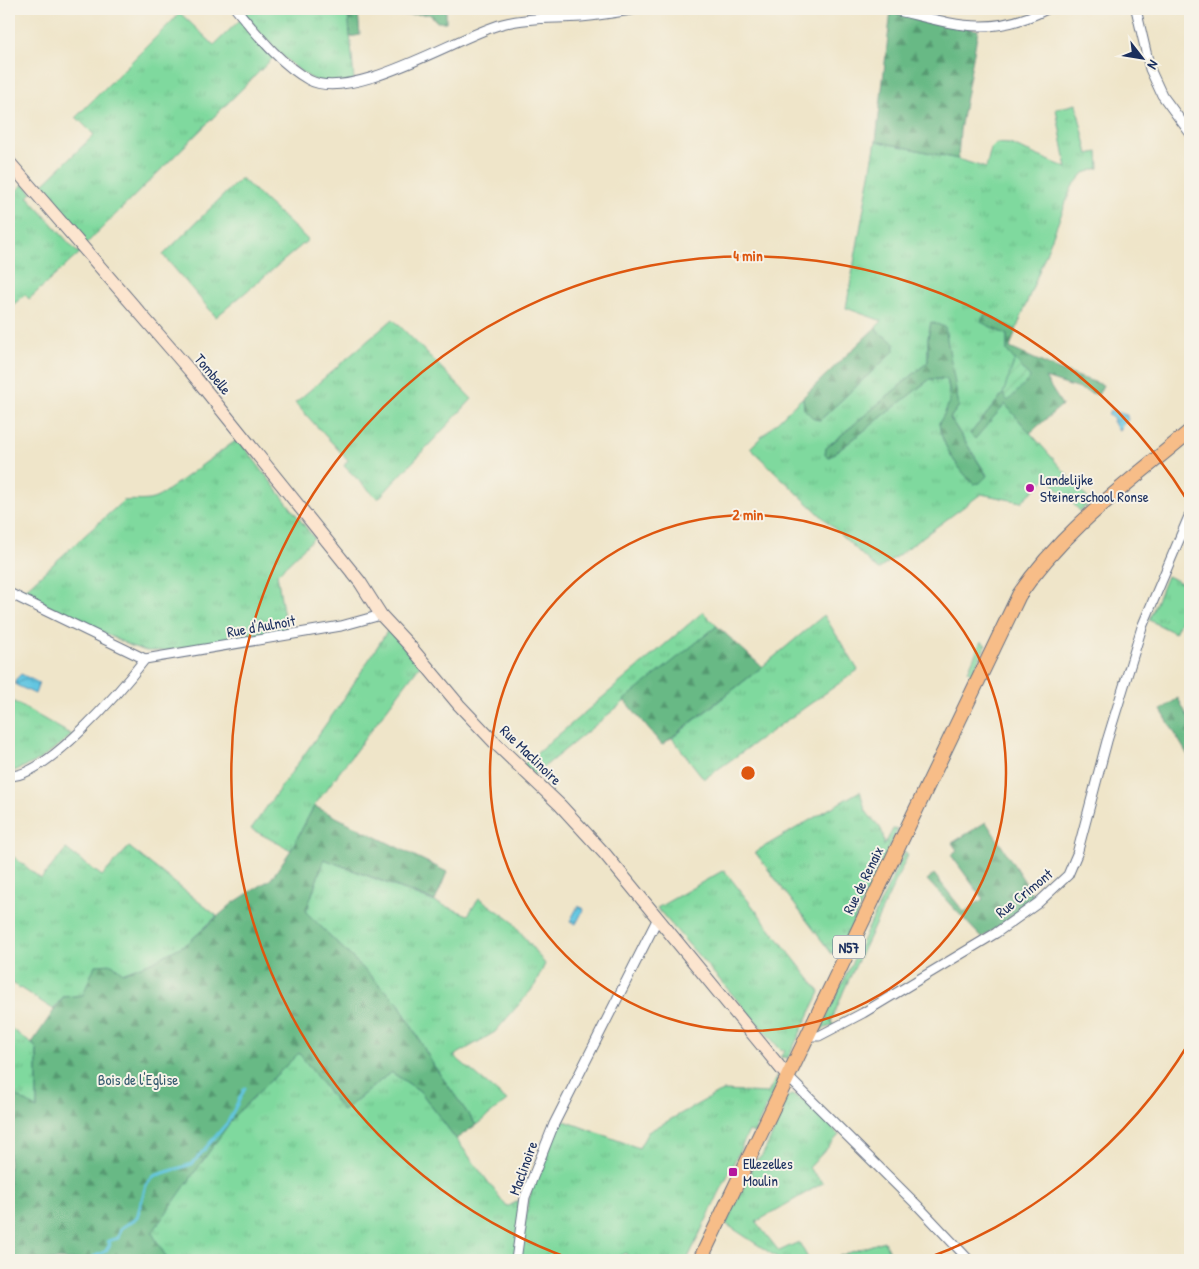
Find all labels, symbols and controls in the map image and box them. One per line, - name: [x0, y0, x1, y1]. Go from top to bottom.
- north arrow: [1116, 32, 1166, 82]
- text: N: [1143, 57, 1164, 74]
- text: 4 min: [733, 245, 763, 266]
- street label: Tombelle: [190, 349, 236, 399]
- place label: Landelijke Steinerschool Ronse: [1040, 469, 1149, 507]
- marker: Landelijke Steinerschool Ronse: [1024, 482, 1036, 494]
- text: 2 min: [733, 504, 764, 525]
- street label: Rue d'Aulnoit: [225, 610, 298, 642]
- street label: Rue Maclinoire: [496, 720, 566, 790]
- centre of rings: [739, 764, 757, 782]
- street label: Rue de Renaix: [838, 842, 889, 917]
- street label: Rue Crimont: [991, 863, 1058, 922]
- road number: N57: [833, 936, 865, 959]
- park label: Bois de l'Eglise: [98, 1069, 178, 1090]
- street label: Maclinoire: [504, 1138, 542, 1198]
- place label: Ellezelles Moulin: [743, 1153, 793, 1191]
- marker: Ellezelles Moulin: [727, 1166, 739, 1178]

